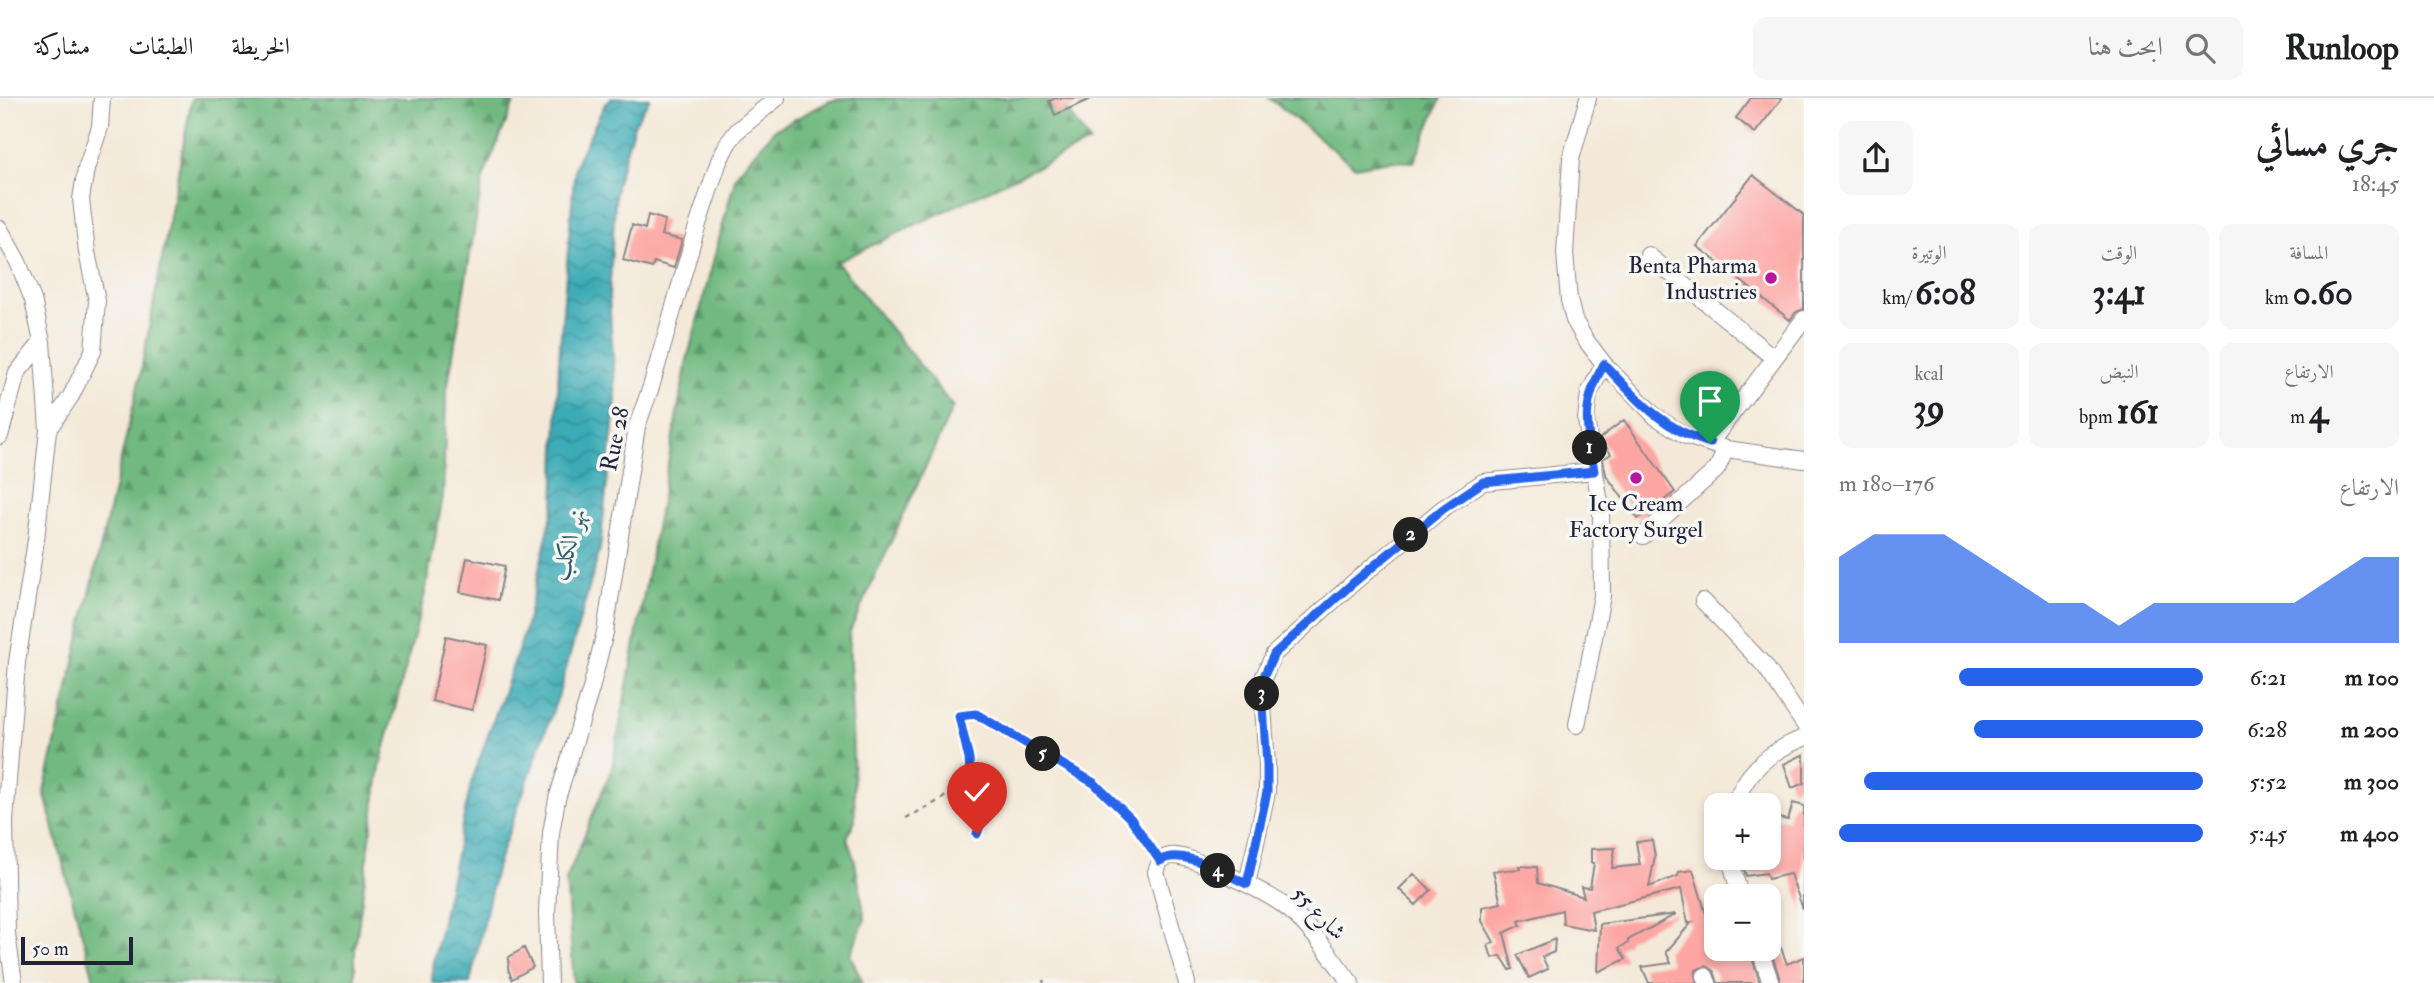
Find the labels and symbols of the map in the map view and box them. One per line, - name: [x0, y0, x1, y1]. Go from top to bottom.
- place label: Benta Pharma Industries: [1628, 251, 1758, 306]
- marker: Benta Pharma Industries: [1763, 270, 1779, 286]
- pin: [1680, 371, 1740, 443]
- street label: Rue 28: [594, 404, 636, 474]
- pin: 1: [1572, 430, 1608, 466]
- marker: Ice Cream Factory Surgel: [1628, 470, 1644, 486]
- place label: Ice Cream Factory Surgel: [1569, 489, 1703, 544]
- water label: نهر الكلب: [544, 504, 594, 584]
- pin: 2: [1394, 518, 1428, 552]
- pin: 3: [1244, 676, 1280, 712]
- pin: 5: [1026, 736, 1060, 772]
- pin: [947, 762, 1007, 834]
- pin: 4: [1200, 854, 1236, 888]
- street label: شارع 55: [1282, 880, 1352, 950]
- scale bar: [21, 934, 133, 966]

